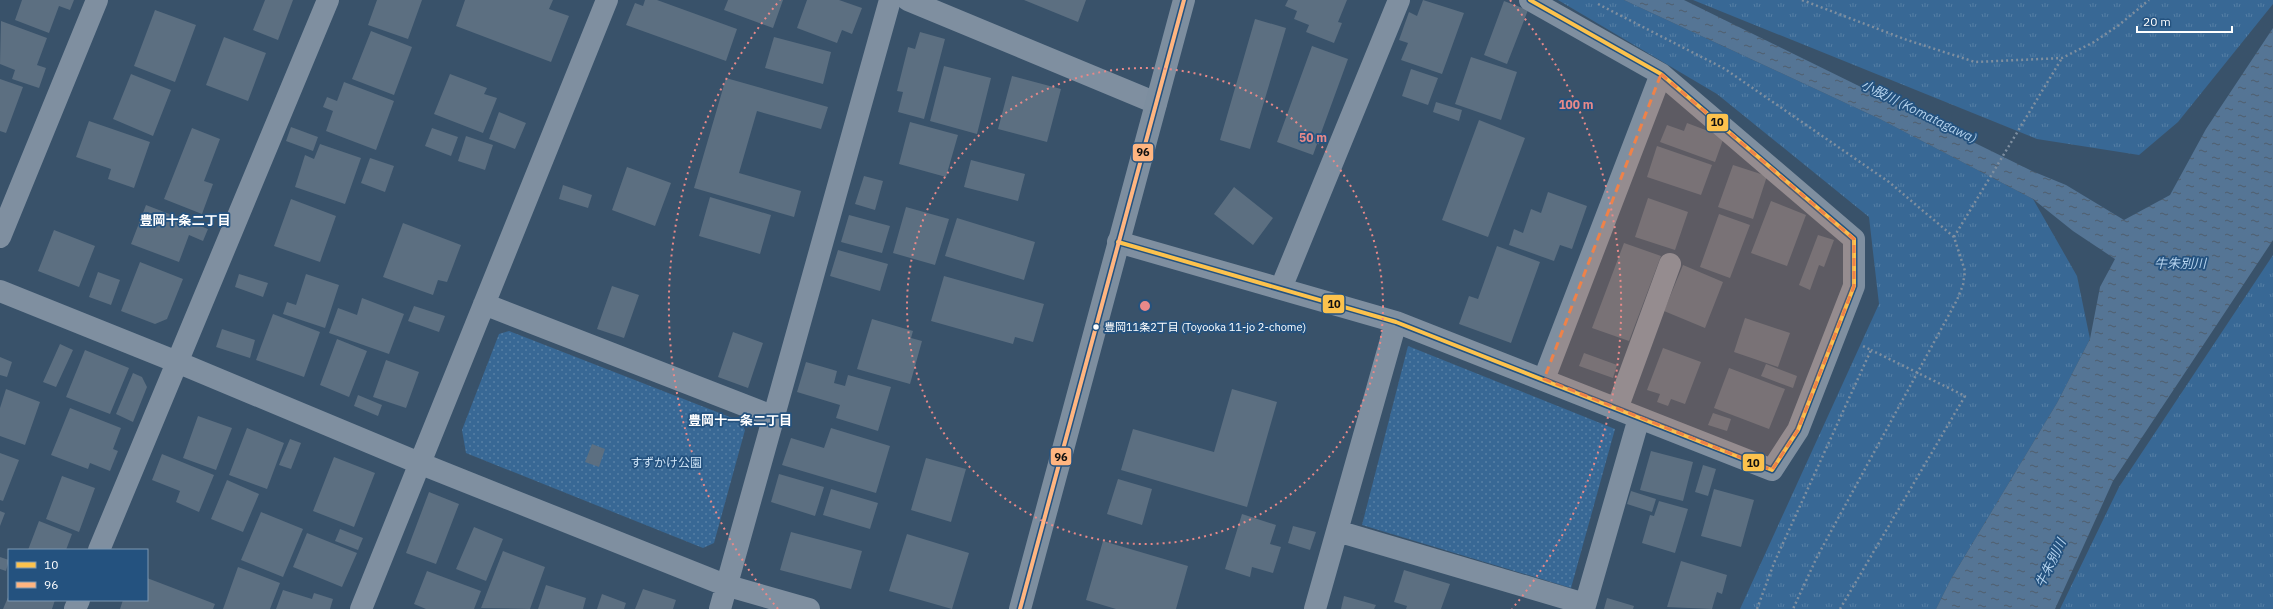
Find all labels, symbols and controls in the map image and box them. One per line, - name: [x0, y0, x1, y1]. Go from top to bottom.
- scale bar: [2137, 8, 2232, 34]
- text: 20 m: [2143, 14, 2171, 29]
- water label: 小股川 (Komatagawa): [1858, 76, 1979, 147]
- text: 100 m: [1558, 97, 1594, 112]
- line badge: 10: [1706, 113, 1729, 132]
- text: 10: [1710, 115, 1724, 129]
- text: 50 m: [1299, 130, 1327, 145]
- line badge: 96: [1132, 143, 1154, 162]
- text: 96: [1136, 145, 1150, 159]
- district label: 豊岡十条二丁目: [139, 212, 231, 229]
- water label: 牛朱別川: [2154, 255, 2208, 272]
- line badge: 10: [1322, 294, 1345, 314]
- text: 10: [1327, 297, 1341, 311]
- centre of rings: [1138, 299, 1152, 313]
- place label: 豊岡11条2丁目 (Toyooka 11-jo 2-chome): [1104, 320, 1306, 334]
- marker: 豊岡11条2丁目 (Toyooka 11-jo 2-chome): [1091, 322, 1101, 332]
- district label: 豊岡十一条二丁目: [688, 412, 792, 429]
- line badge: 96: [1050, 447, 1072, 466]
- text: 96: [1054, 450, 1068, 464]
- line badge: 10: [1742, 453, 1765, 472]
- park label: すずかけ公園: [630, 455, 702, 470]
- text: 10: [1746, 456, 1760, 470]
- water label: 牛朱別川: [2031, 534, 2070, 590]
- legend: [8, 549, 148, 601]
- text: 10: [44, 557, 58, 572]
- text: 96: [44, 577, 58, 592]

